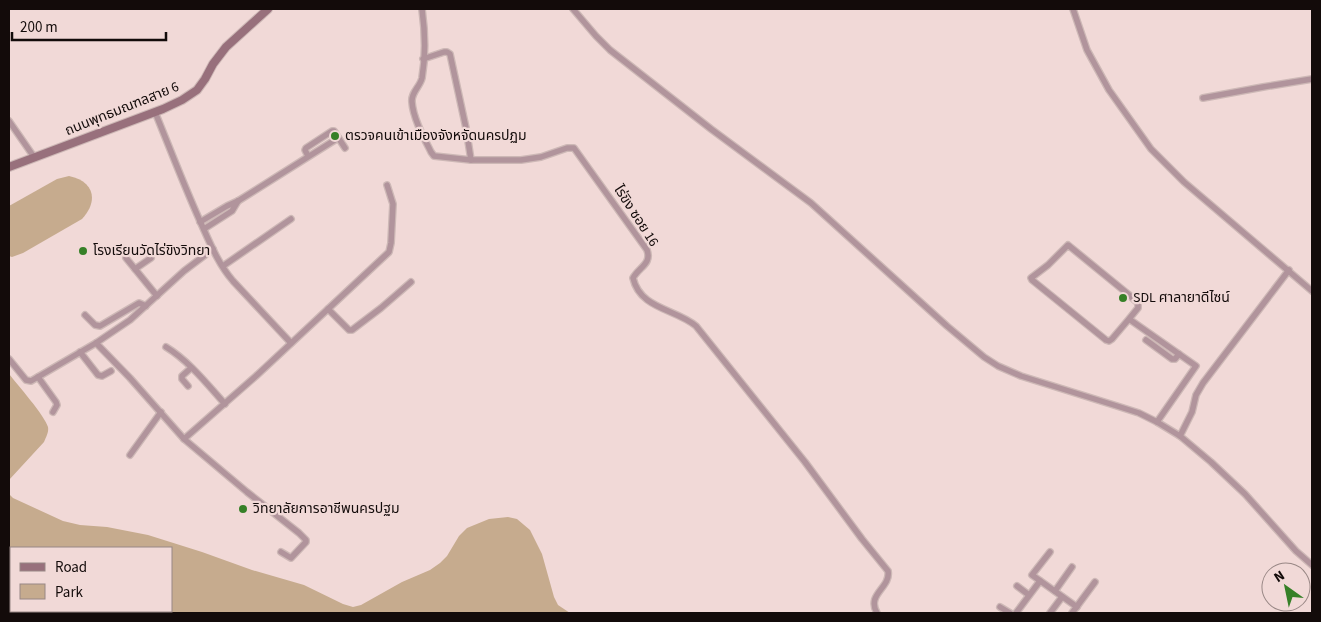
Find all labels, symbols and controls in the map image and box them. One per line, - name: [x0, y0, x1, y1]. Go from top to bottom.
- scale bar: [12, 10, 166, 42]
- text: 200 m: [20, 17, 58, 38]
- street label: ถนนพุทธมณฑลสาย 6: [62, 77, 182, 141]
- place label: ตรวจคนเข้าเมืองจังหจัดนครปฏม: [345, 126, 527, 146]
- marker: ตรวจคนเข้าเมืองจังหจัดนครปฏม: [329, 130, 341, 142]
- street label: ไร่ขิง ซอย 16: [608, 180, 663, 251]
- place label: โรงเรียนวัดไร่ขิงวิทยา: [93, 241, 210, 261]
- marker: โรงเรียนวัดไร่ขิงวิทยา: [77, 245, 89, 257]
- place label: SDL ศาลายาดีไซน์: [1133, 288, 1230, 308]
- marker: SDL ศาลายาดีไซน์: [1117, 292, 1129, 304]
- place label: วิทยาลัยการอาชีพนครปฐม: [252, 499, 400, 519]
- marker: วิทยาลัยการอาชีพนครปฐม: [237, 503, 249, 515]
- legend: [10, 547, 172, 612]
- text: Road: [55, 557, 87, 578]
- north arrow: [1261, 562, 1311, 612]
- text: N: [1270, 566, 1289, 588]
- text: Park: [55, 582, 84, 603]

